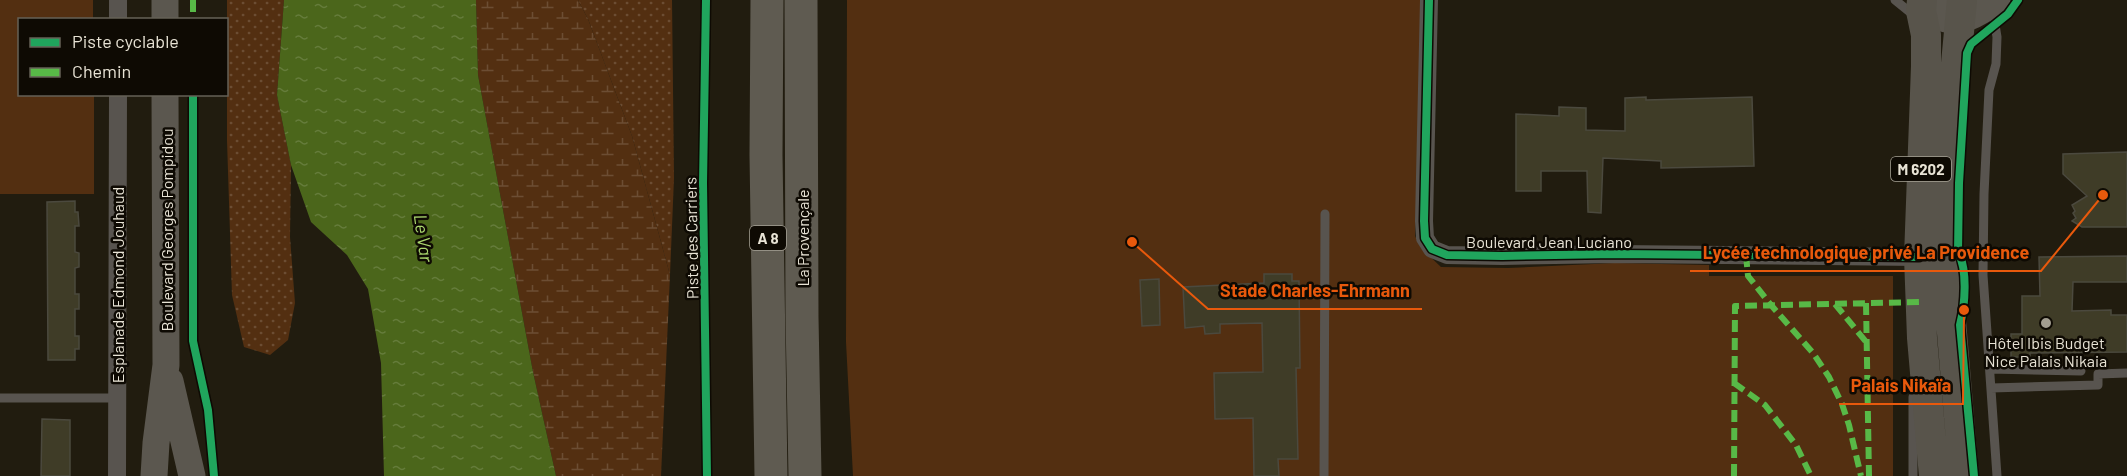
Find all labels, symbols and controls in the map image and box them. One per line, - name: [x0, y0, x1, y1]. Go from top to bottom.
- legend: [18, 18, 228, 96]
- text: Piste cyclable: [72, 30, 179, 52]
- text: Chemin: [72, 60, 131, 82]
- street label: Boulevard Georges Pompidou: [157, 128, 176, 332]
- road number: M 6202: [1891, 157, 1951, 181]
- street label: Piste des Carriers: [680, 177, 702, 299]
- street label: Esplanade Edmond Jouhaud: [108, 187, 127, 383]
- street label: La Provençale: [793, 189, 812, 287]
- water label: Le Var: [410, 213, 438, 264]
- road number: A 8: [750, 226, 786, 250]
- street label: Boulevard Jean Luciano: [1466, 232, 1632, 251]
- callout: Lycée technologique privé La Providence: [1690, 235, 2041, 271]
- text: Lycée technologique privé La Providence: [1703, 241, 2030, 263]
- callout: Stade Charles-Ehrmann: [1208, 273, 1422, 309]
- text: Stade Charles-Ehrmann: [1220, 279, 1410, 301]
- marker: Hôtel Ibis Budget Nice Palais Nikaia: [2039, 316, 2053, 330]
- place label: Hôtel Ibis Budget Nice Palais Nikaia: [1985, 333, 2107, 370]
- callout: Palais Nikaïa: [1839, 368, 1963, 404]
- text: Palais Nikaïa: [1851, 374, 1951, 396]

